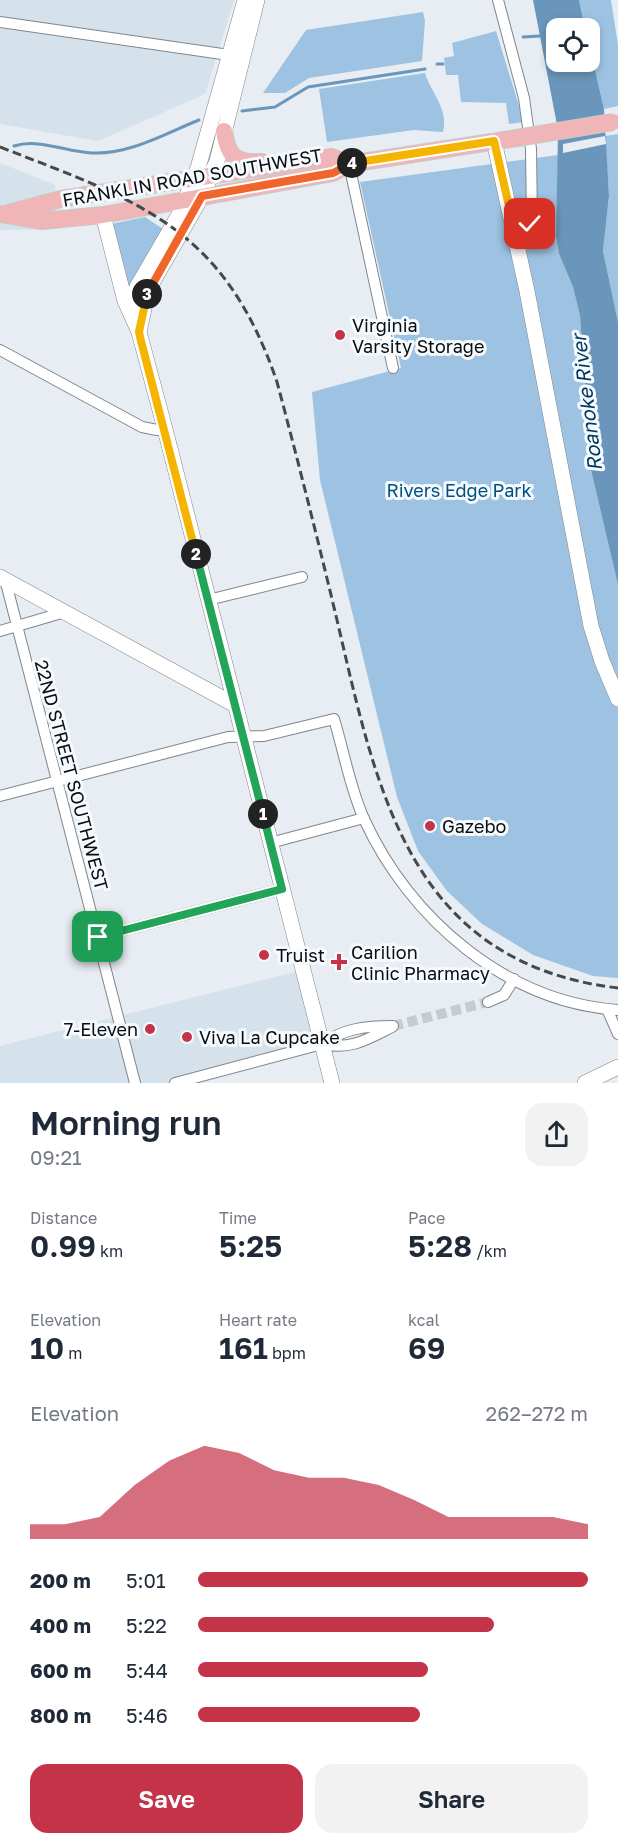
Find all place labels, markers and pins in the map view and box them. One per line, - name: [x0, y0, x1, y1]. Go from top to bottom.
- pin: 4: [337, 148, 367, 178]
- pin: [504, 198, 555, 249]
- pin: 3: [132, 279, 162, 309]
- place label: Virginia Varsity Storage: [352, 314, 484, 357]
- marker: Virginia Varsity Storage: [333, 328, 347, 342]
- pin: 2: [181, 539, 211, 569]
- pin: 1: [248, 799, 278, 829]
- place label: Gazebo: [442, 815, 506, 837]
- marker: Gazebo: [423, 819, 437, 833]
- pin: [72, 911, 123, 962]
- place label: Carilion Clinic Pharmacy: [351, 941, 490, 984]
- place label: Truist: [276, 944, 325, 966]
- marker: Truist: [257, 948, 271, 962]
- marker: Carilion Clinic Pharmacy: [332, 955, 346, 969]
- place label: 7-Eleven: [64, 1018, 138, 1040]
- marker: 7-Eleven: [143, 1022, 157, 1036]
- place label: Viva La Cupcake: [199, 1026, 340, 1048]
- marker: Viva La Cupcake: [180, 1030, 194, 1044]

